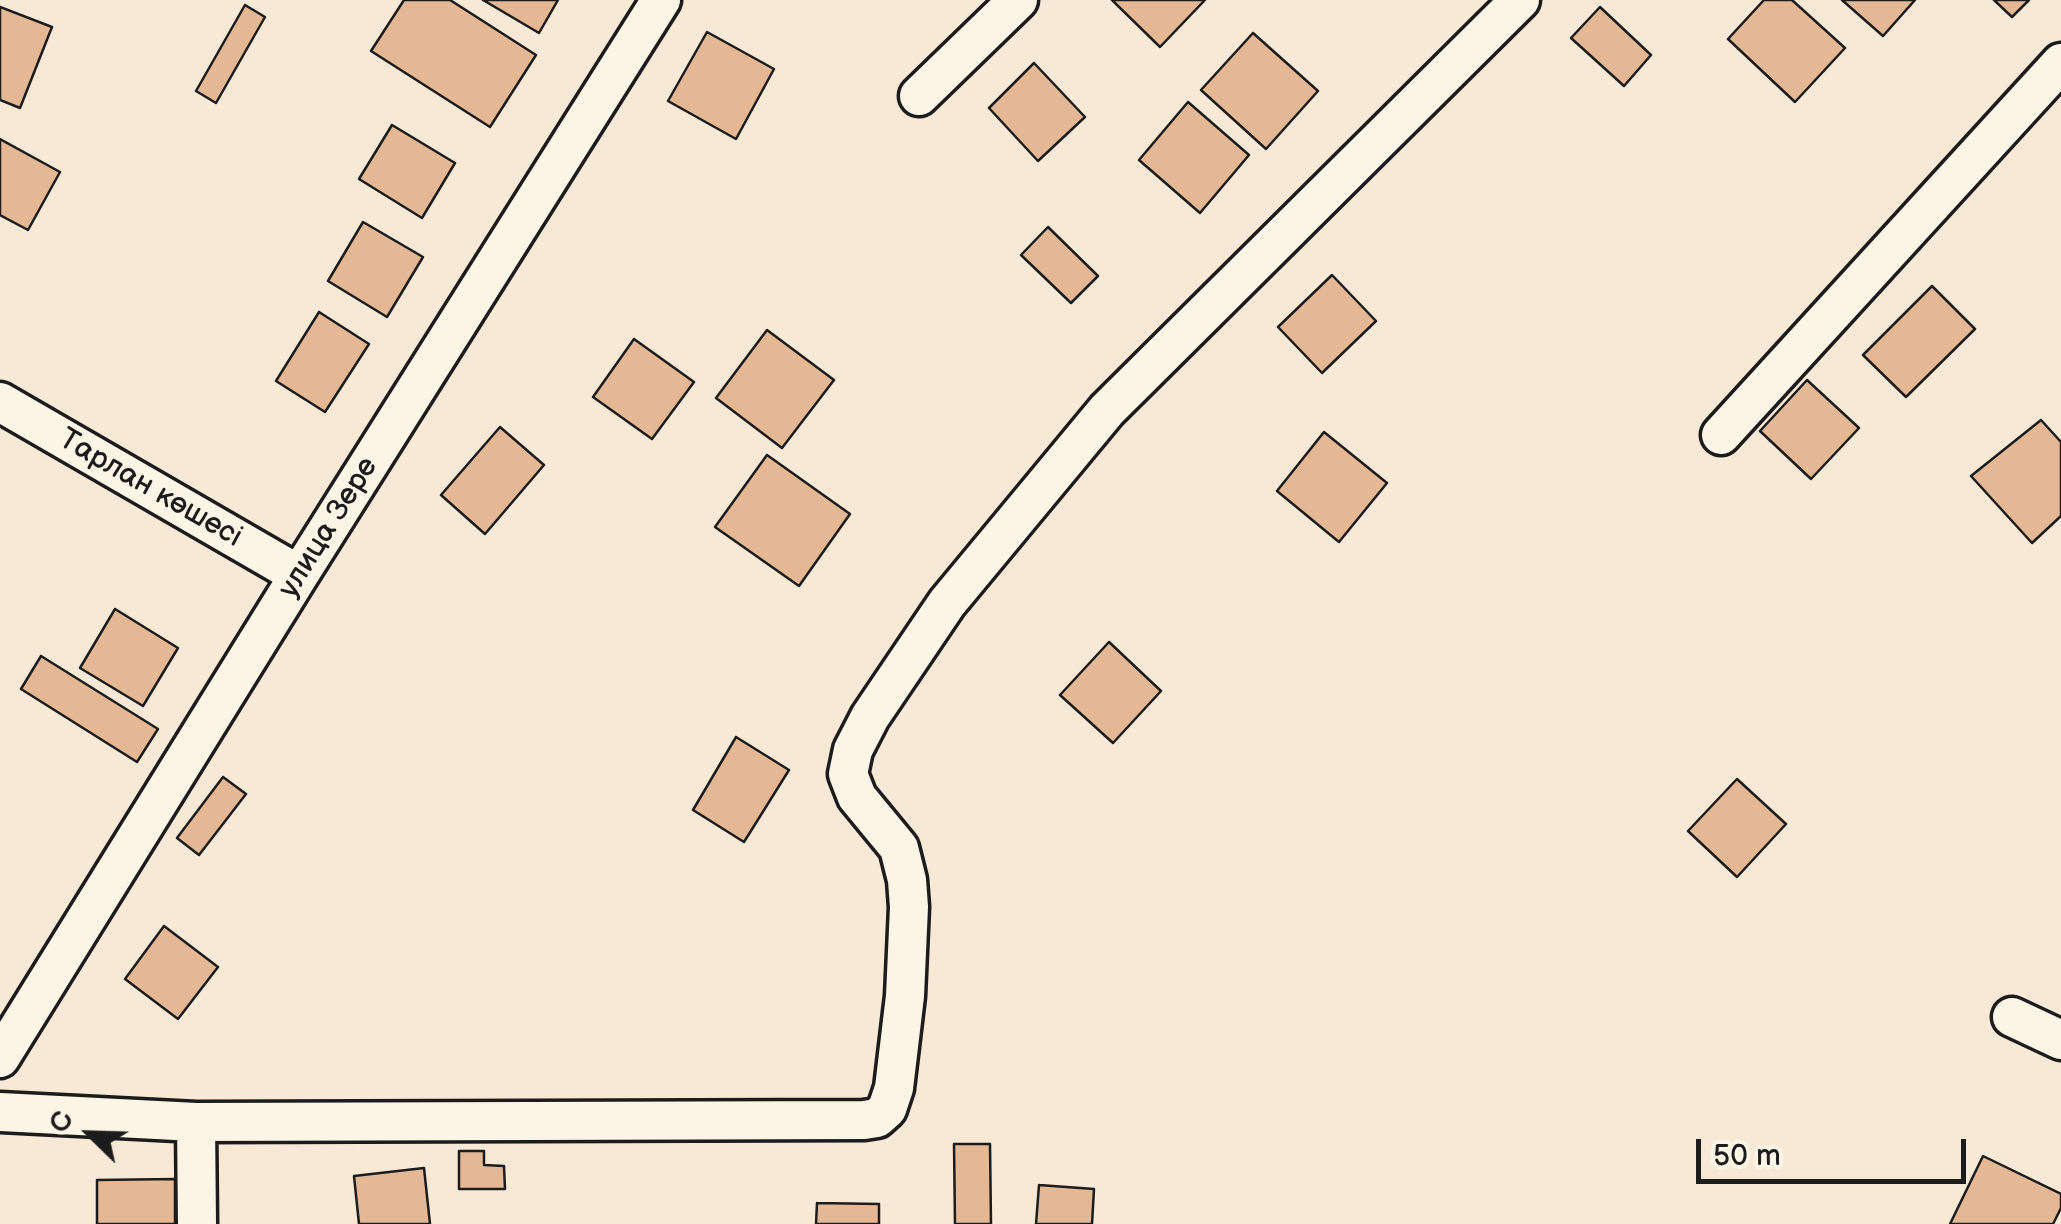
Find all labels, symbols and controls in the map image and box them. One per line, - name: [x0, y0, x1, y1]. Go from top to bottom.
- street label: Тарлан көшесі: [52, 422, 248, 556]
- street label: улица Зере: [272, 451, 386, 605]
- north arrow: [40, 1084, 140, 1184]
- text: С: [43, 1107, 81, 1137]
- scale bar: [1701, 1119, 1971, 1181]
- text: 50 m: [1713, 1138, 1781, 1174]

